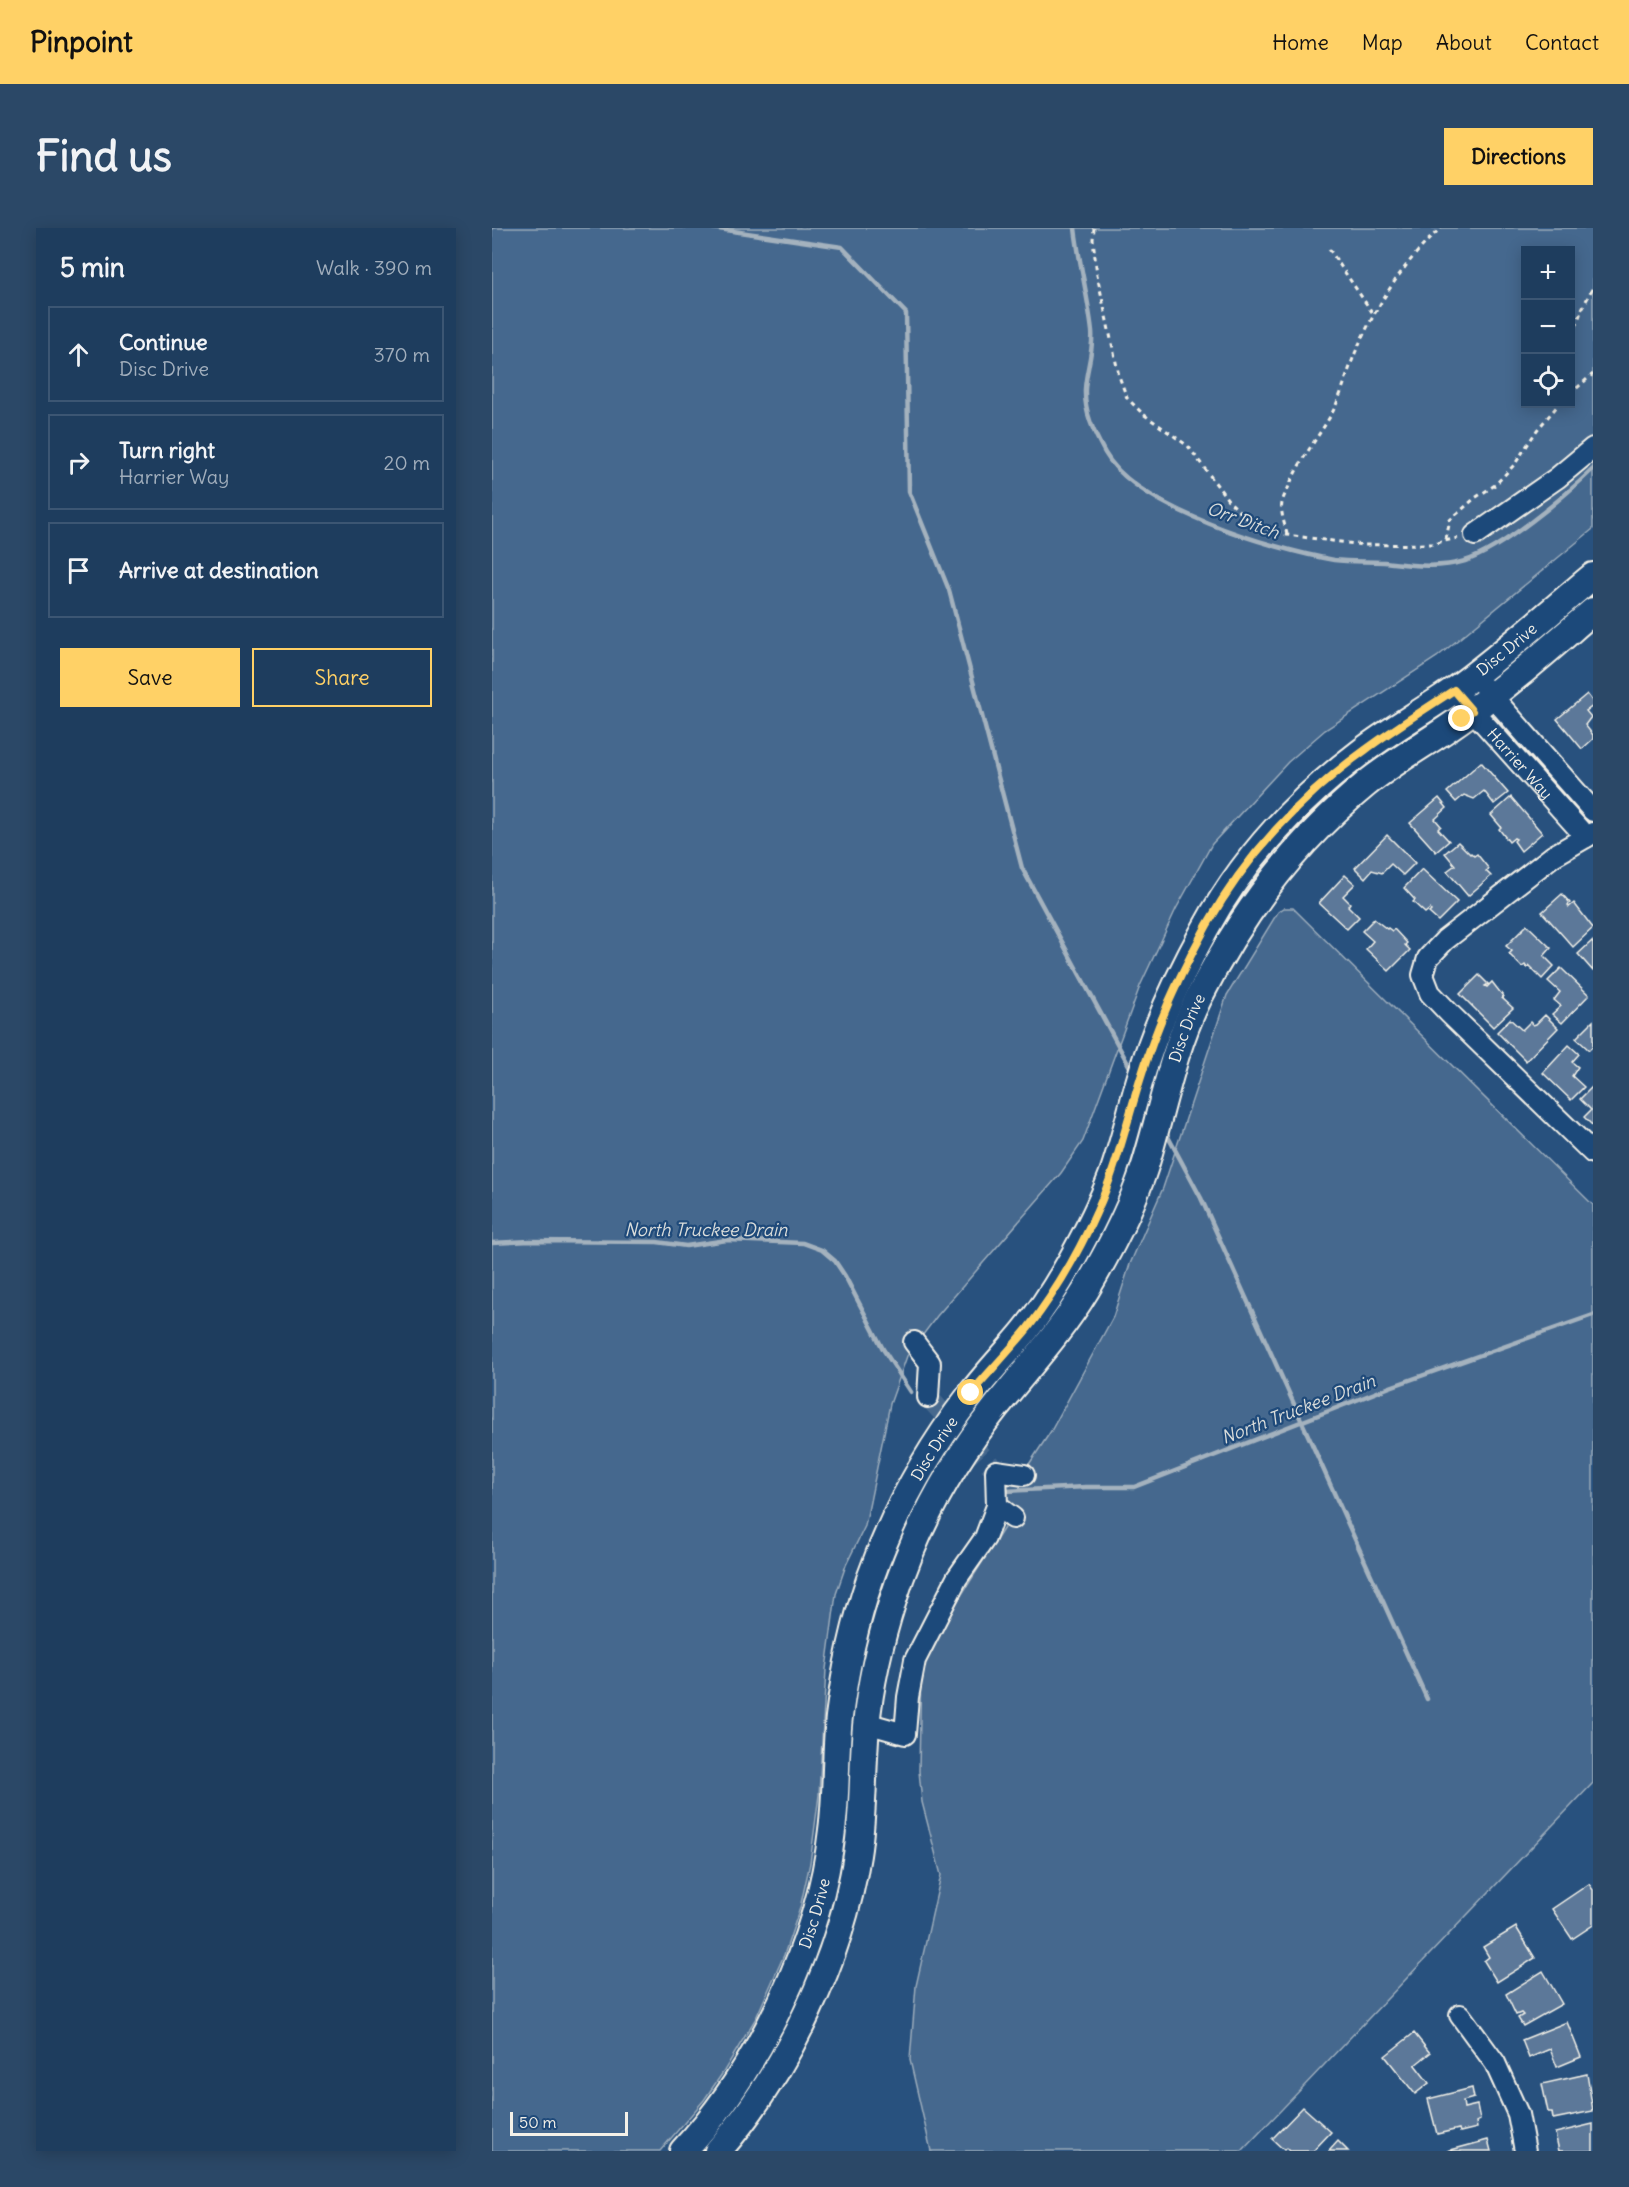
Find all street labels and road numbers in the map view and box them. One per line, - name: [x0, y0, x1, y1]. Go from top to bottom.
- street label: Disc Drive: [1472, 618, 1541, 680]
- street label: Harrier Way: [1483, 724, 1557, 803]
- street label: Disc Drive: [1164, 990, 1209, 1065]
- street label: Disc Drive: [906, 1412, 962, 1484]
- street label: Disc Drive: [794, 1876, 834, 1951]

